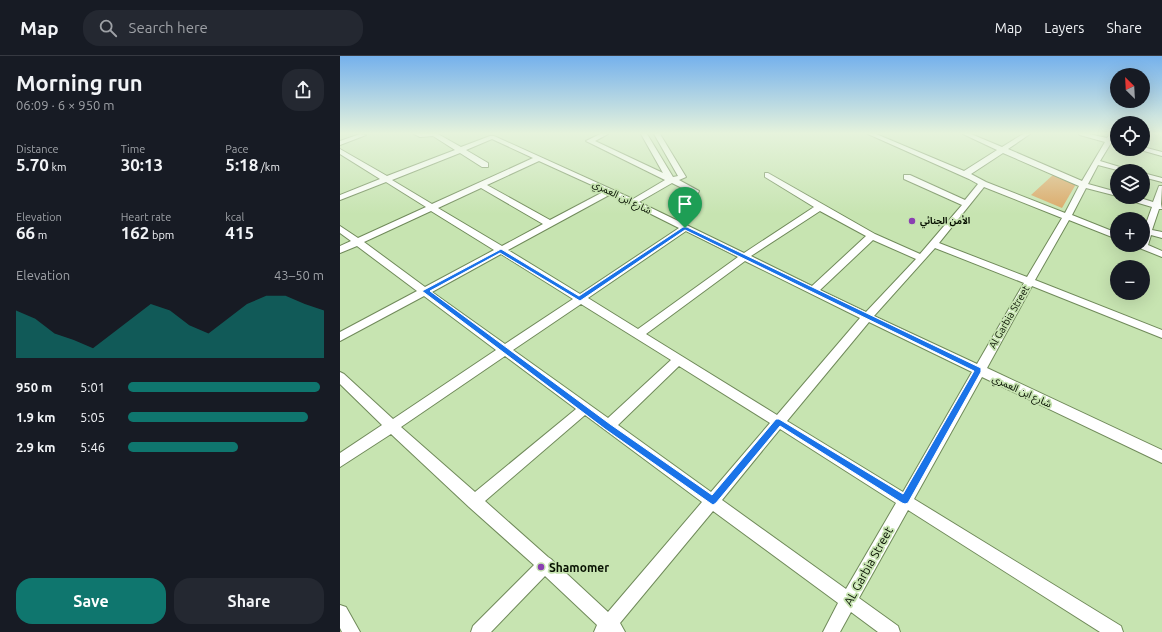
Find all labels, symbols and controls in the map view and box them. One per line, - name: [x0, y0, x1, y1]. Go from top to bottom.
- search box: [83, 10, 363, 46]
- text: Map: [20, 17, 59, 39]
- icon: search: [97, 17, 119, 39]
- text: Search here: [129, 19, 208, 36]
- text: Map: [995, 20, 1022, 36]
- text: Layers: [1044, 20, 1084, 36]
- text: Share: [1106, 20, 1142, 36]
- north arrow: [1110, 68, 1150, 108]
- map controls: [1110, 68, 1150, 300]
- button: share: [282, 69, 324, 111]
- text: Morning run: [16, 70, 143, 95]
- text: 06:09 · 6 × 950 m: [16, 98, 115, 112]
- button: locate: [1110, 116, 1150, 156]
- text: Distance: [16, 143, 59, 155]
- text: Time: [121, 143, 145, 155]
- text: Pace: [225, 143, 249, 155]
- text: 5.70: [16, 155, 49, 174]
- text: 30:13: [121, 155, 163, 174]
- text: 5:18: [225, 155, 258, 174]
- text: km: [49, 161, 67, 173]
- text: /km: [258, 161, 280, 173]
- button: layers: [1110, 164, 1150, 204]
- street label: شارع ابن العمري: [590, 178, 653, 218]
- pin: [668, 187, 702, 228]
- icon: arrive: [674, 193, 696, 215]
- text: Elevation: [16, 211, 62, 223]
- text: Heart rate: [121, 211, 171, 223]
- text: kcal: [225, 211, 244, 223]
- button: +: [1110, 212, 1150, 252]
- place label: الأمن الجنائي: [920, 215, 970, 229]
- marker: الأمن الجنائي: [907, 216, 917, 226]
- text: 66: [16, 223, 35, 242]
- text: 162: [121, 223, 149, 242]
- text: 415: [225, 223, 254, 242]
- text: m: [35, 229, 47, 241]
- text: bpm: [149, 229, 174, 241]
- button: −: [1110, 260, 1150, 300]
- text: Elevation: [16, 268, 70, 282]
- text: 43–50 m: [274, 268, 324, 282]
- street label: Al Garbia Street: [987, 284, 1031, 350]
- street label: شارع ابن العمري: [990, 372, 1053, 412]
- text: 950 m: [16, 380, 52, 394]
- text: 5:01: [80, 380, 105, 394]
- text: 1.9 km: [16, 410, 55, 424]
- text: 5:05: [80, 410, 105, 424]
- text: 2.9 km: [16, 440, 55, 454]
- text: 5:46: [80, 440, 105, 454]
- street label: AL Garbia Street: [841, 524, 895, 607]
- place label: Shamomer: [549, 561, 609, 574]
- marker: Shamomer: [536, 562, 546, 572]
- button: Save: [16, 578, 166, 624]
- button: Share: [174, 578, 324, 624]

